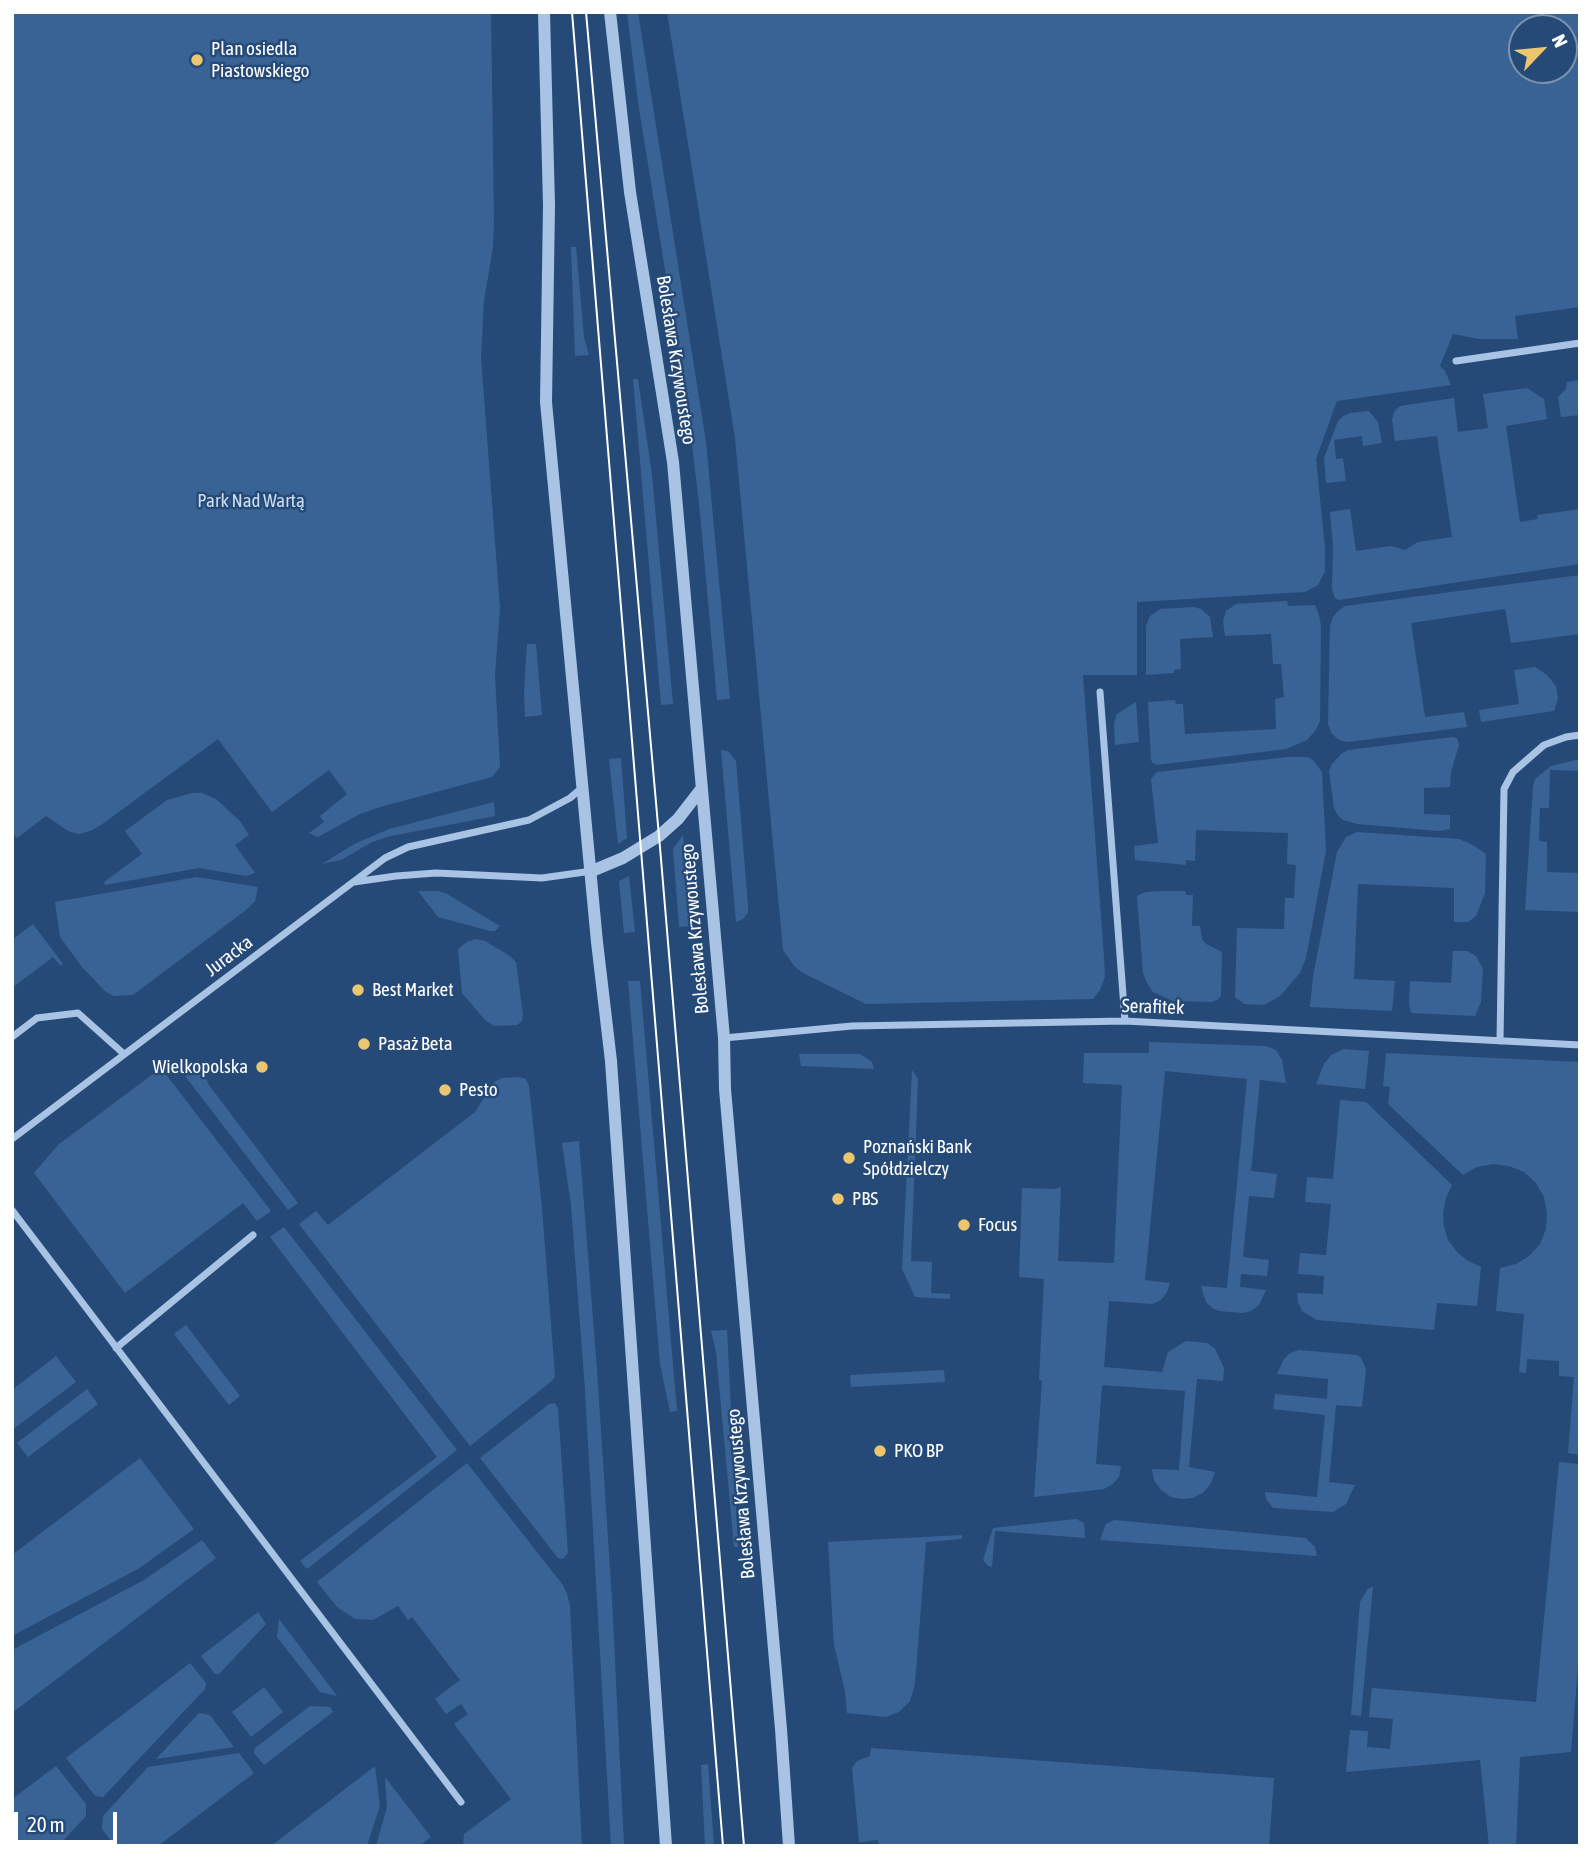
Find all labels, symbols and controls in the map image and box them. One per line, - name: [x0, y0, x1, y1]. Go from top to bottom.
- north arrow: [1508, 14, 1578, 84]
- text: N: [1548, 31, 1572, 51]
- place label: Plan osiedla Piastowskiego: [211, 38, 309, 82]
- marker: Plan osiedla Piastowskiego: [189, 52, 205, 68]
- street label: Bolesława Krzywoustego: [651, 274, 701, 446]
- park label: Park Nad Wartą: [197, 490, 305, 512]
- street label: Bolesława Krzywoustego: [676, 843, 714, 1015]
- street label: Juracka: [201, 931, 257, 981]
- place label: Best Market: [372, 979, 454, 1001]
- marker: Best Market: [350, 982, 366, 998]
- street label: Serafitek: [1121, 995, 1185, 1019]
- place label: Pasaż Beta: [378, 1033, 453, 1055]
- marker: Pasaż Beta: [356, 1036, 372, 1052]
- place label: Wielkopolska: [152, 1056, 248, 1078]
- marker: Wielkopolska: [254, 1059, 270, 1075]
- place label: Pesto: [459, 1079, 498, 1101]
- marker: Pesto: [437, 1082, 453, 1098]
- place label: Poznański Bank Spółdzielczy: [863, 1136, 972, 1180]
- marker: Poznański Bank Spółdzielczy: [841, 1150, 857, 1166]
- place label: PBS: [852, 1188, 878, 1210]
- marker: PBS: [830, 1191, 846, 1207]
- place label: Focus: [978, 1214, 1017, 1236]
- marker: Focus: [956, 1217, 972, 1233]
- street label: Bolesława Krzywoustego: [722, 1408, 760, 1580]
- place label: PKO BP: [894, 1440, 944, 1462]
- marker: PKO BP: [872, 1443, 888, 1459]
- scale bar: [18, 1798, 121, 1842]
- text: 20 m: [27, 1812, 65, 1836]

